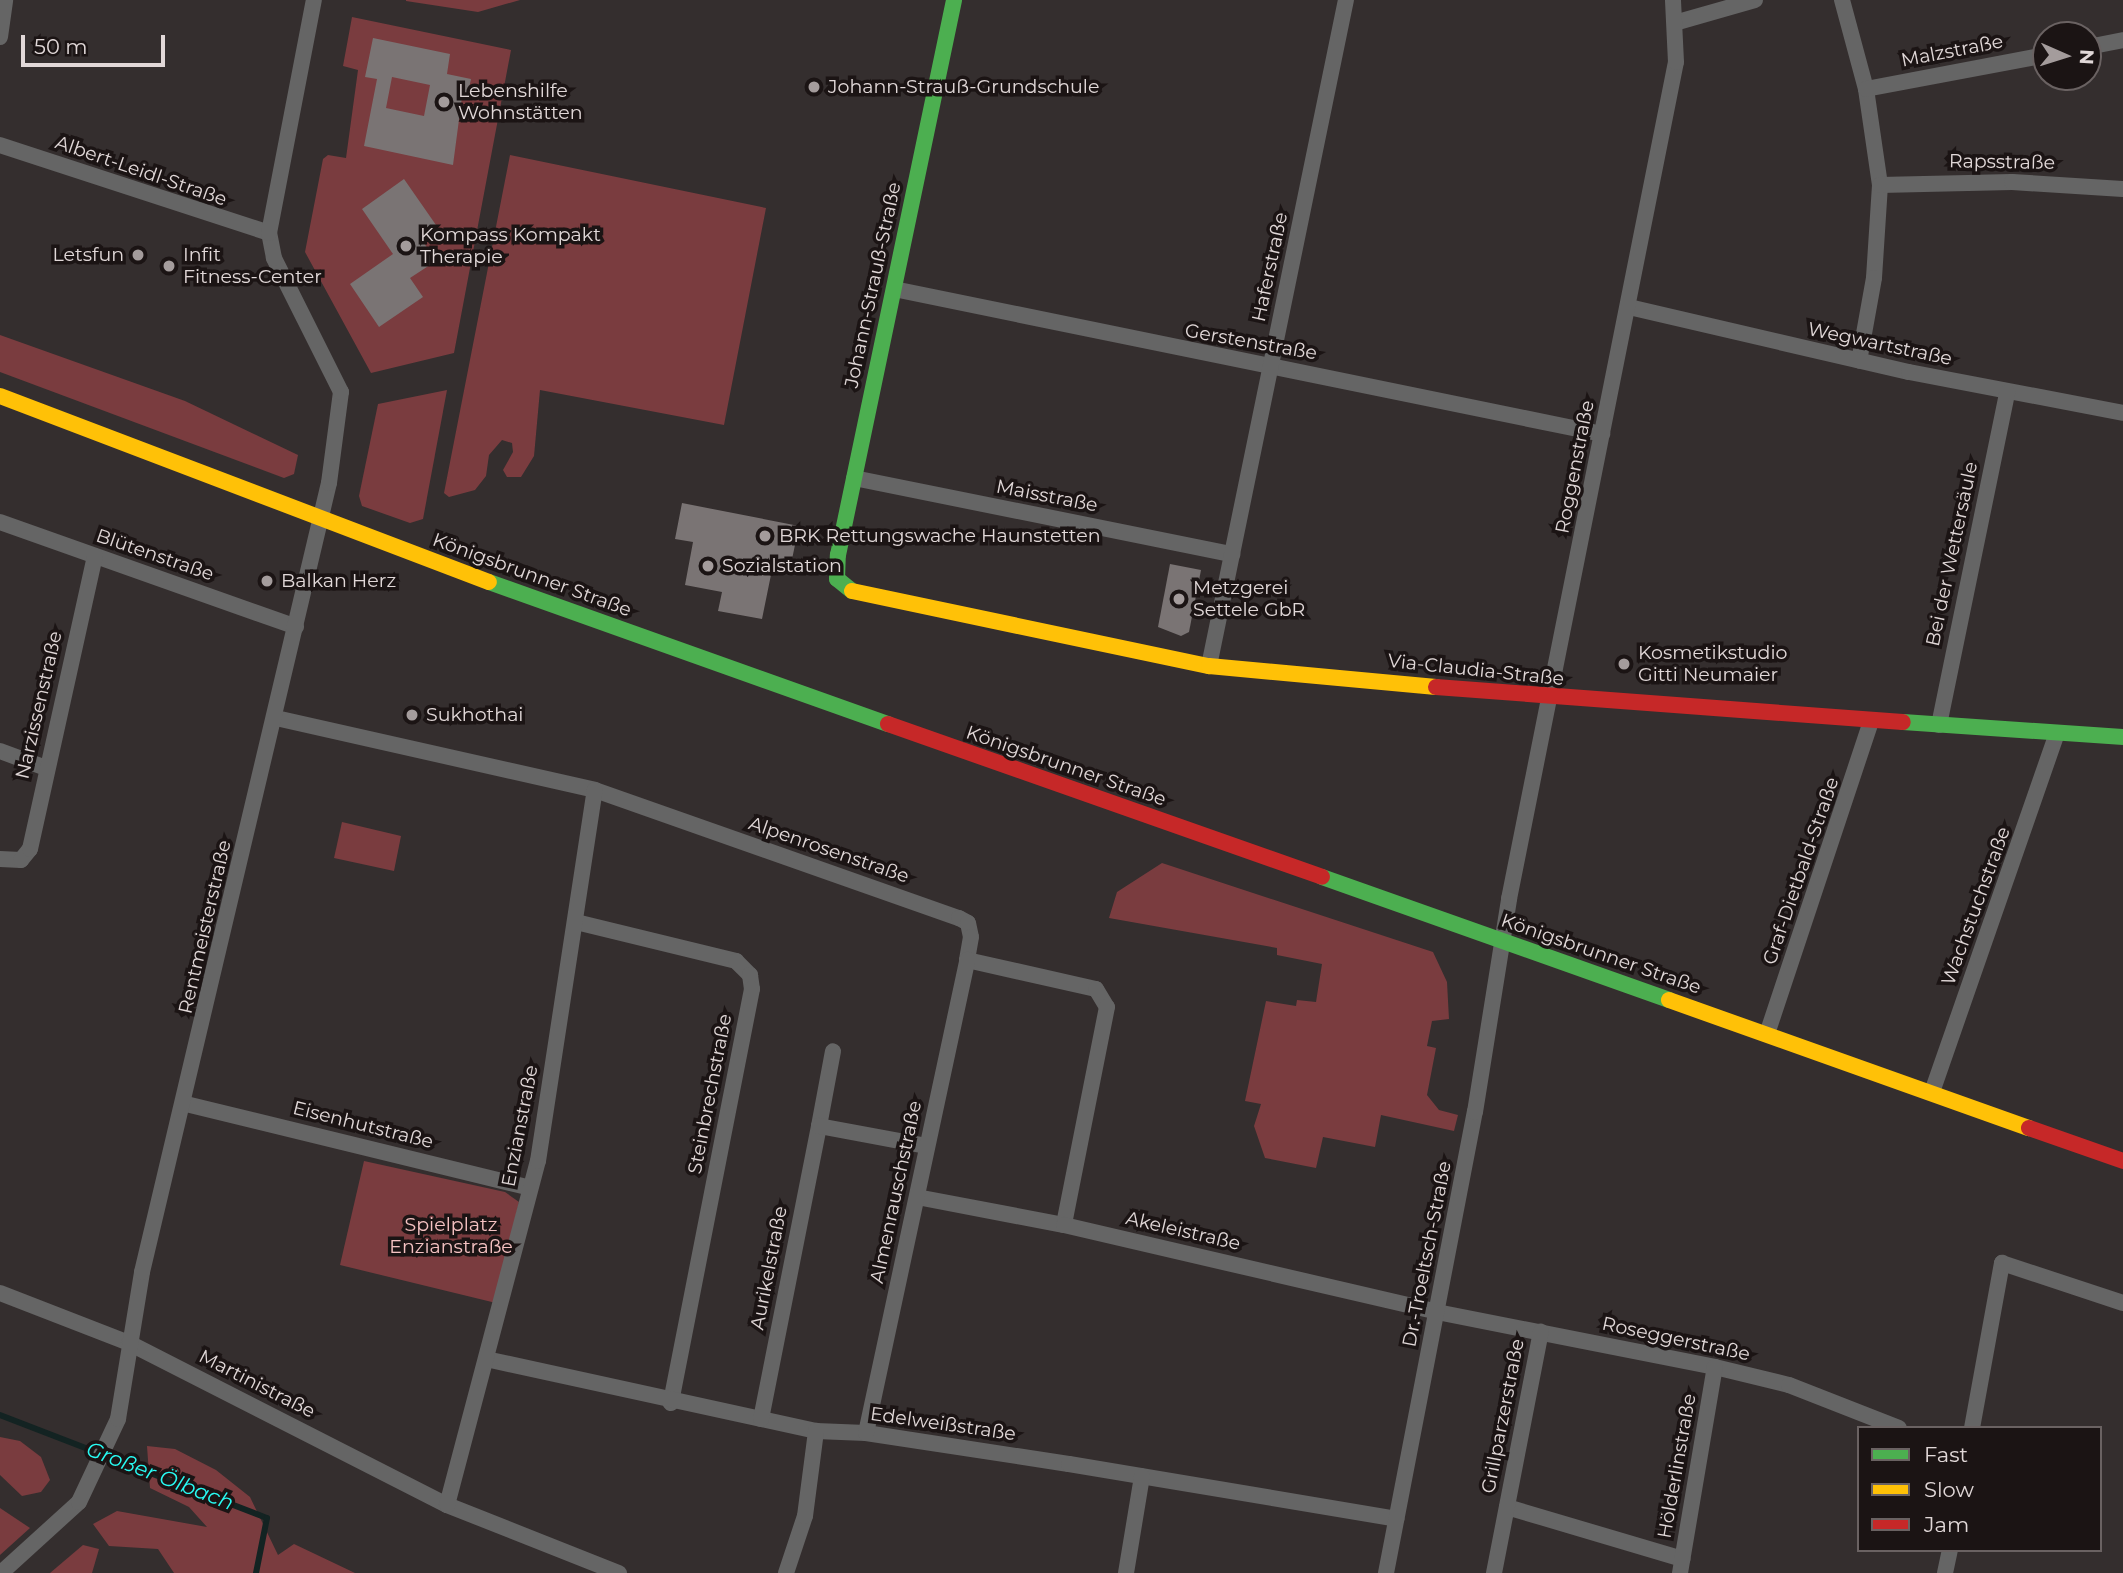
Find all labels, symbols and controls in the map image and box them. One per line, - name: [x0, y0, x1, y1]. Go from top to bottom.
- scale bar: [24, 21, 168, 65]
- north arrow: [2032, 21, 2102, 91]
- street label: Malzstraße: [1899, 30, 2005, 72]
- text: 50 m: [34, 34, 88, 59]
- text: N: [2075, 49, 2098, 65]
- place label: Johann-Strauß-Grundschule: [828, 76, 1099, 98]
- marker: Johann-Strauß-Grundschule: [806, 79, 822, 95]
- place label: Lebenshilfe Wohnstätten: [458, 80, 583, 124]
- marker: Lebenshilfe Wohnstätten: [436, 94, 452, 110]
- street label: Albert-Leidl-Straße: [52, 131, 230, 211]
- street label: Rapsstraße: [1949, 150, 2055, 174]
- street label: Johann-Strauß-Straße: [840, 180, 906, 390]
- street label: Haferstraße: [1247, 210, 1293, 324]
- place label: Kompass Kompakt Therapie: [420, 224, 601, 268]
- marker: Kompass Kompakt Therapie: [398, 238, 414, 254]
- place label: Letsfun: [52, 244, 124, 266]
- place label: Infit Fitness-Center: [183, 244, 322, 288]
- marker: Letsfun: [130, 247, 146, 263]
- marker: Infit Fitness-Center: [161, 258, 177, 274]
- street label: Wegwartstraße: [1806, 318, 1954, 370]
- street label: Gerstenstraße: [1183, 319, 1319, 365]
- street label: Roggenstraße: [1551, 398, 1599, 536]
- street label: Bei der Wettersäule: [1921, 460, 1983, 648]
- street label: Maisstraße: [994, 475, 1100, 517]
- street label: Blütenstraße: [93, 524, 217, 586]
- place label: BRK Rettungswache Haunstetten: [779, 525, 1101, 547]
- street label: Königsbrunner Straße: [429, 528, 635, 622]
- marker: BRK Rettungswache Haunstetten: [757, 528, 773, 544]
- place label: Sozialstation: [722, 555, 842, 577]
- marker: Sozialstation: [700, 558, 716, 574]
- place label: Balkan Herz: [281, 570, 396, 592]
- marker: Balkan Herz: [259, 573, 275, 589]
- place label: Metzgerei Settele GbR: [1193, 577, 1305, 621]
- marker: Metzgerei Settele GbR: [1171, 591, 1187, 607]
- street label: Narzissenstraße: [11, 629, 67, 781]
- place label: Kosmetikstudio Gitti Neumaier: [1638, 642, 1787, 686]
- street label: Via-Claudia-Straße: [1387, 649, 1565, 691]
- marker: Kosmetikstudio Gitti Neumaier: [1616, 656, 1632, 672]
- place label: Sukhothai: [426, 704, 523, 726]
- marker: Sukhothai: [404, 707, 420, 723]
- street label: Königsbrunner Straße: [963, 721, 1169, 811]
- street label: Graf-Dietbald-Straße: [1758, 774, 1844, 968]
- street label: Alpenrosenstraße: [746, 812, 912, 888]
- street label: Wachstuchstraße: [1937, 824, 2015, 988]
- street label: Rentmeisterstraße: [174, 838, 236, 1016]
- street label: Königsbrunner Straße: [1498, 909, 1704, 999]
- street label: Steinbrechstraße: [683, 1012, 737, 1176]
- street label: Enzianstraße: [497, 1063, 543, 1189]
- street label: Eisenhutstraße: [290, 1097, 436, 1153]
- street label: Almenrauschstraße: [866, 1099, 926, 1285]
- street label: Dr.-Troeltsch-Straße: [1398, 1159, 1456, 1349]
- street label: Aurikelstraße: [746, 1204, 792, 1332]
- street label: Akeleistraße: [1123, 1207, 1243, 1255]
- park label: Spielplatz Enzianstraße: [389, 1214, 513, 1258]
- street label: Roseggerstraße: [1600, 1312, 1752, 1366]
- street label: Grillparzerstraße: [1477, 1337, 1529, 1495]
- street label: Martinistraße: [195, 1345, 319, 1423]
- street label: Hölderlinstraße: [1653, 1392, 1701, 1540]
- street label: Edelweißstraße: [869, 1402, 1017, 1446]
- legend: [1857, 1426, 2102, 1552]
- water label: Großer Ölbach: [83, 1436, 237, 1516]
- text: Fast: [1924, 1442, 1968, 1467]
- text: Slow: [1924, 1477, 1974, 1502]
- text: Jam: [1924, 1512, 1969, 1537]

